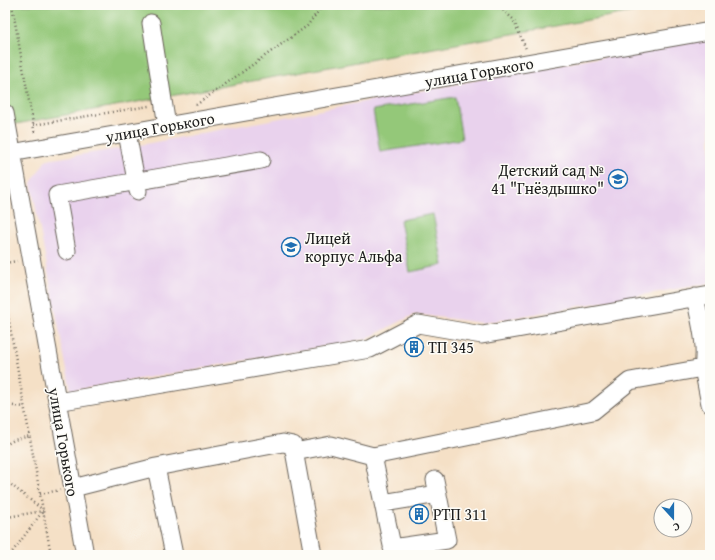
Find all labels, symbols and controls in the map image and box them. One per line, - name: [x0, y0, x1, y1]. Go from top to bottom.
- street label: улица Горького: [422, 51, 535, 94]
- street label: улица Горького: [103, 106, 216, 149]
- place label: Детский сад № 41 "Гнёздышко": [491, 158, 604, 200]
- school or university icon: Детский сад № 41 "Гнёздышко": [607, 168, 629, 190]
- place label: Лицей корпус Альфа: [305, 226, 403, 268]
- school or university icon: Лицей корпус Альфа: [280, 236, 302, 258]
- place label: ТП 345: [428, 335, 474, 359]
- building icon: ТП 345: [403, 336, 425, 358]
- street label: улица Горького: [42, 385, 85, 498]
- north arrow: [653, 498, 693, 538]
- place label: РТП 311: [433, 502, 488, 526]
- building icon: РТП 311: [408, 503, 430, 525]
- text: С: [671, 519, 682, 536]

